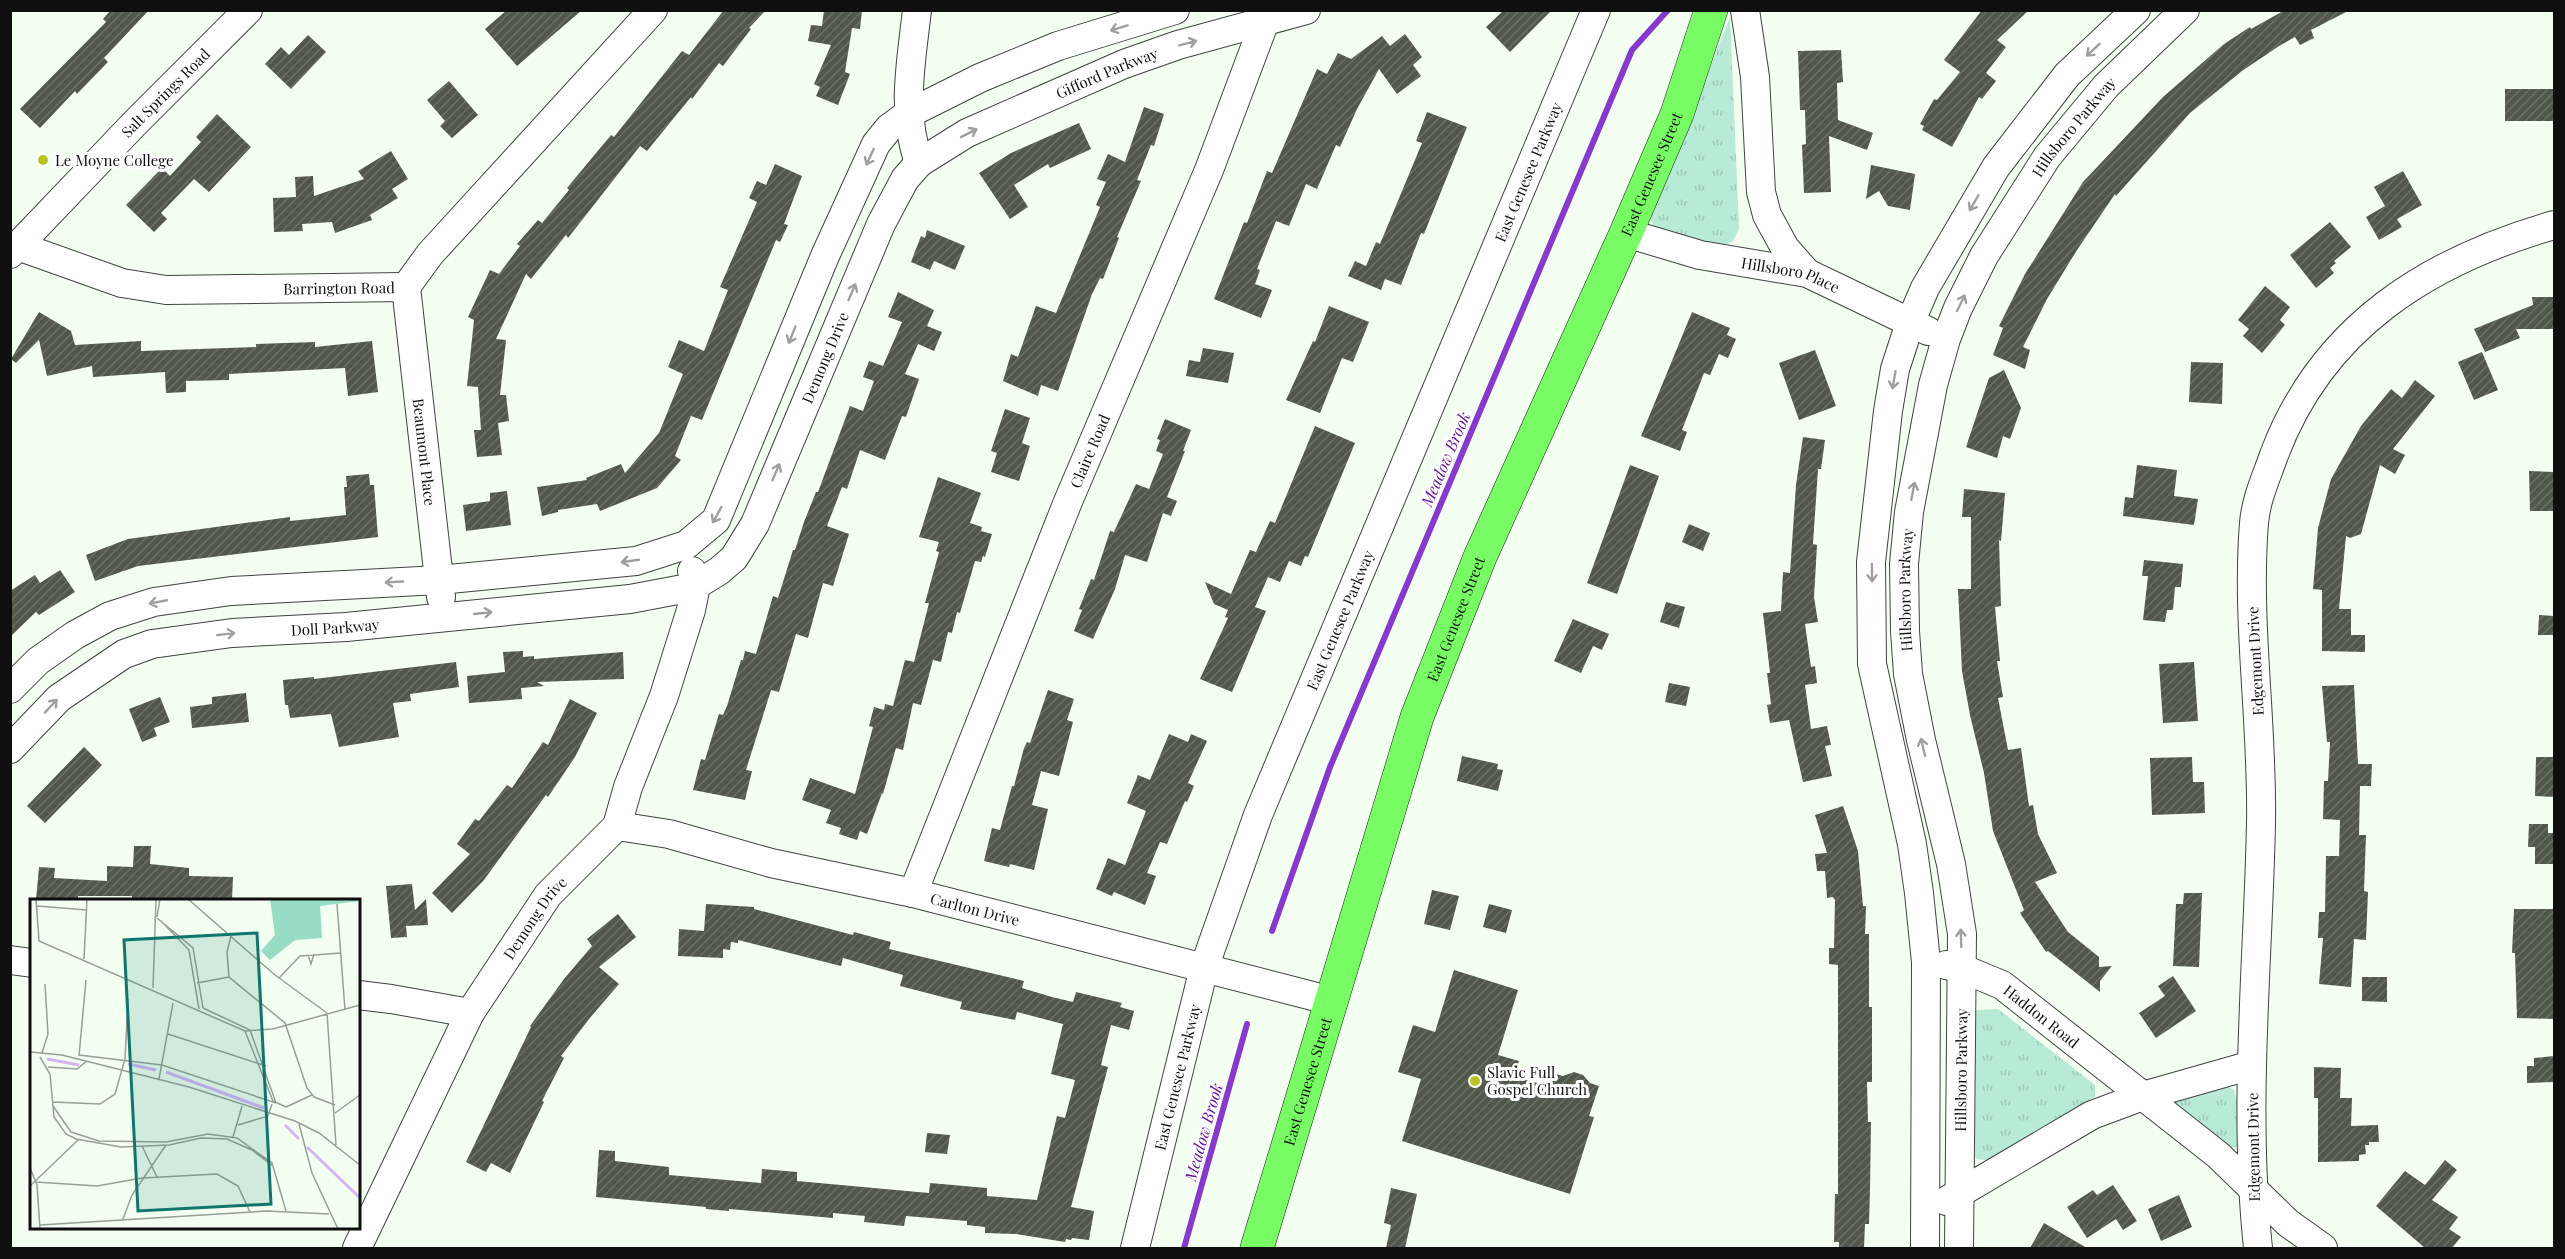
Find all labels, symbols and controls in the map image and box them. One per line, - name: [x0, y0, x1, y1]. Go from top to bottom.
- one-way arrow: [1110, 23, 1129, 34]
- one-way arrow: [1178, 37, 1197, 48]
- street label: Gifford Parkway: [1053, 43, 1161, 103]
- one-way arrow: [2086, 43, 2101, 57]
- street label: Salt Springs Road: [117, 44, 214, 142]
- street label: Hillsboro Parkway: [2027, 72, 2120, 181]
- street label: East Genesee Parkway: [1490, 99, 1566, 245]
- street label: East Genesee Street: [1616, 108, 1687, 239]
- one-way arrow: [960, 126, 978, 138]
- one-way arrow: [864, 147, 876, 165]
- place label: Le Moyne College: [55, 150, 174, 170]
- marker: Le Moyne College: [36, 153, 50, 167]
- one-way arrow: [1968, 195, 1980, 212]
- street label: Hillsboro Place: [1740, 252, 1843, 297]
- street label: Barrington Road: [283, 277, 395, 299]
- one-way arrow: [847, 284, 858, 302]
- one-way arrow: [1955, 295, 1967, 313]
- street label: Demong Drive: [797, 309, 853, 406]
- one-way arrow: [786, 326, 797, 344]
- one-way arrow: [1888, 369, 1899, 389]
- street label: Beaumont Place: [409, 397, 441, 507]
- water label: Meadow Brook: [1415, 409, 1474, 510]
- street label: Claire Road: [1065, 411, 1114, 491]
- one-way arrow: [771, 463, 782, 482]
- one-way arrow: [1908, 482, 1919, 502]
- one-way arrow: [711, 506, 723, 523]
- street label: Hillsboro Parkway: [1894, 527, 1917, 652]
- street label: East Genesee Parkway: [1302, 547, 1378, 693]
- street label: East Genesee Street: [1422, 553, 1490, 684]
- one-way arrow: [620, 556, 640, 567]
- one-way arrow: [1866, 563, 1877, 583]
- one-way arrow: [384, 577, 404, 588]
- one-way arrow: [148, 597, 168, 608]
- street label: Edgemont Drive: [2242, 606, 2268, 716]
- one-way arrow: [473, 607, 493, 618]
- street label: Doll Parkway: [290, 614, 381, 640]
- one-way arrow: [216, 629, 236, 640]
- one-way arrow: [43, 699, 58, 714]
- one-way arrow: [1916, 738, 1928, 757]
- street label: Demong Drive: [498, 872, 571, 963]
- street label: Carlton Drive: [928, 888, 1022, 930]
- inset map: [30, 899, 360, 1229]
- one-way arrow: [1955, 929, 1967, 949]
- street label: Haddon Road: [1999, 980, 2084, 1052]
- street label: East Genesee Parkway: [1149, 1002, 1205, 1152]
- street label: Hillsboro Parkway: [1950, 1008, 1971, 1132]
- street label: East Genesee Street: [1278, 1014, 1336, 1148]
- place label: Slavic Full Gospel Church: [1487, 1062, 1587, 1099]
- marker: Slavic Full Gospel Church: [1468, 1074, 1482, 1088]
- water label: Meadow Brook: [1179, 1081, 1227, 1184]
- street label: Edgemont Drive: [2242, 1092, 2264, 1202]

